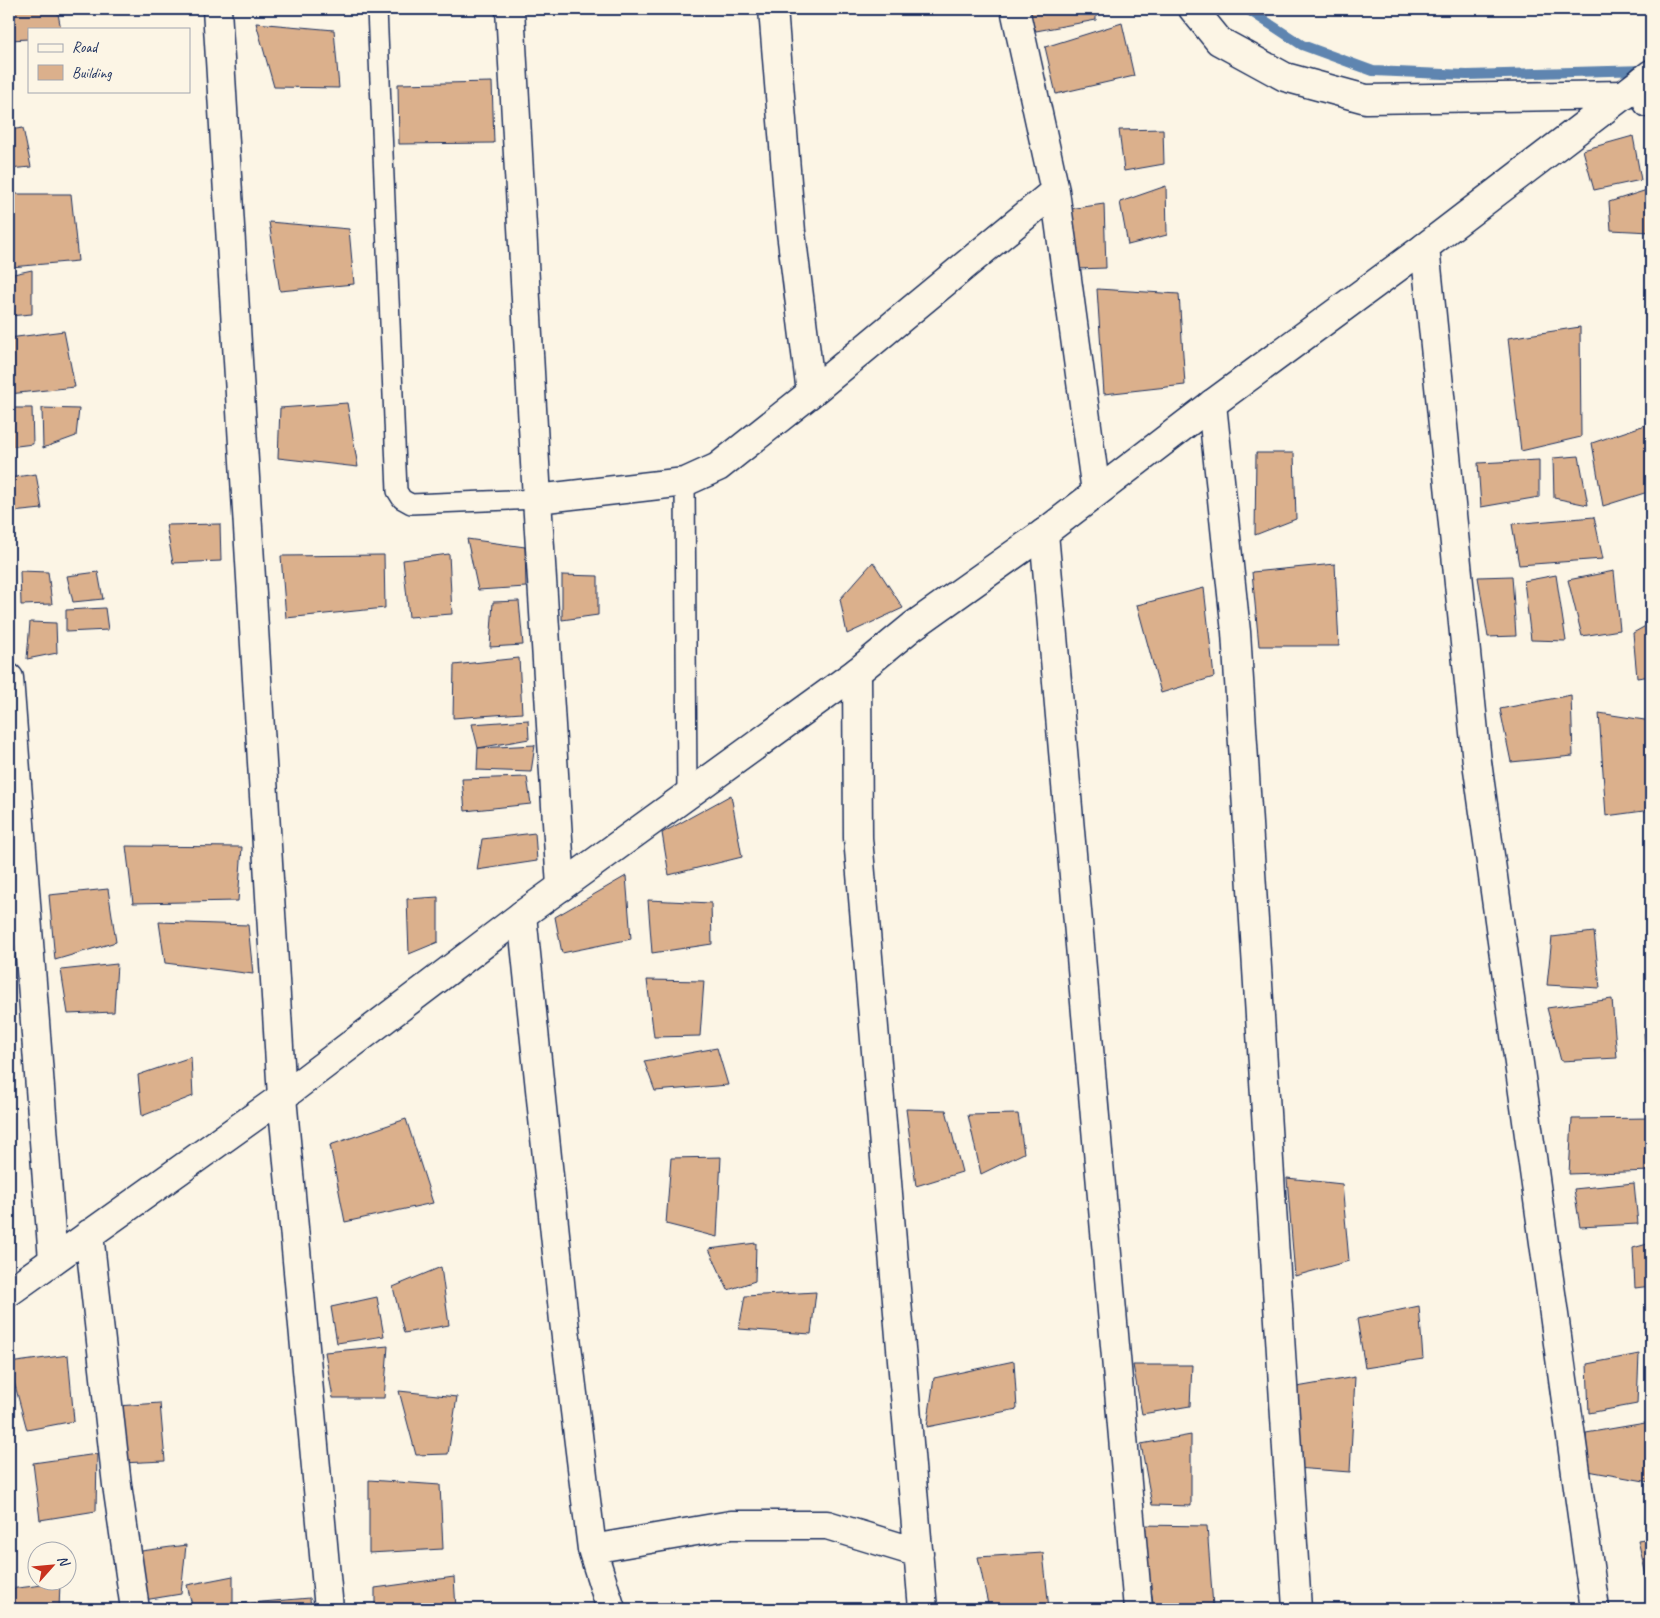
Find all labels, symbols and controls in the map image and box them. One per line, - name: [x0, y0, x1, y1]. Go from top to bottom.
- legend: [28, 28, 190, 92]
- text: Road: [72, 38, 99, 57]
- text: Building: [72, 64, 112, 83]
- north arrow: [28, 1540, 78, 1590]
- text: N: [54, 1553, 74, 1570]

